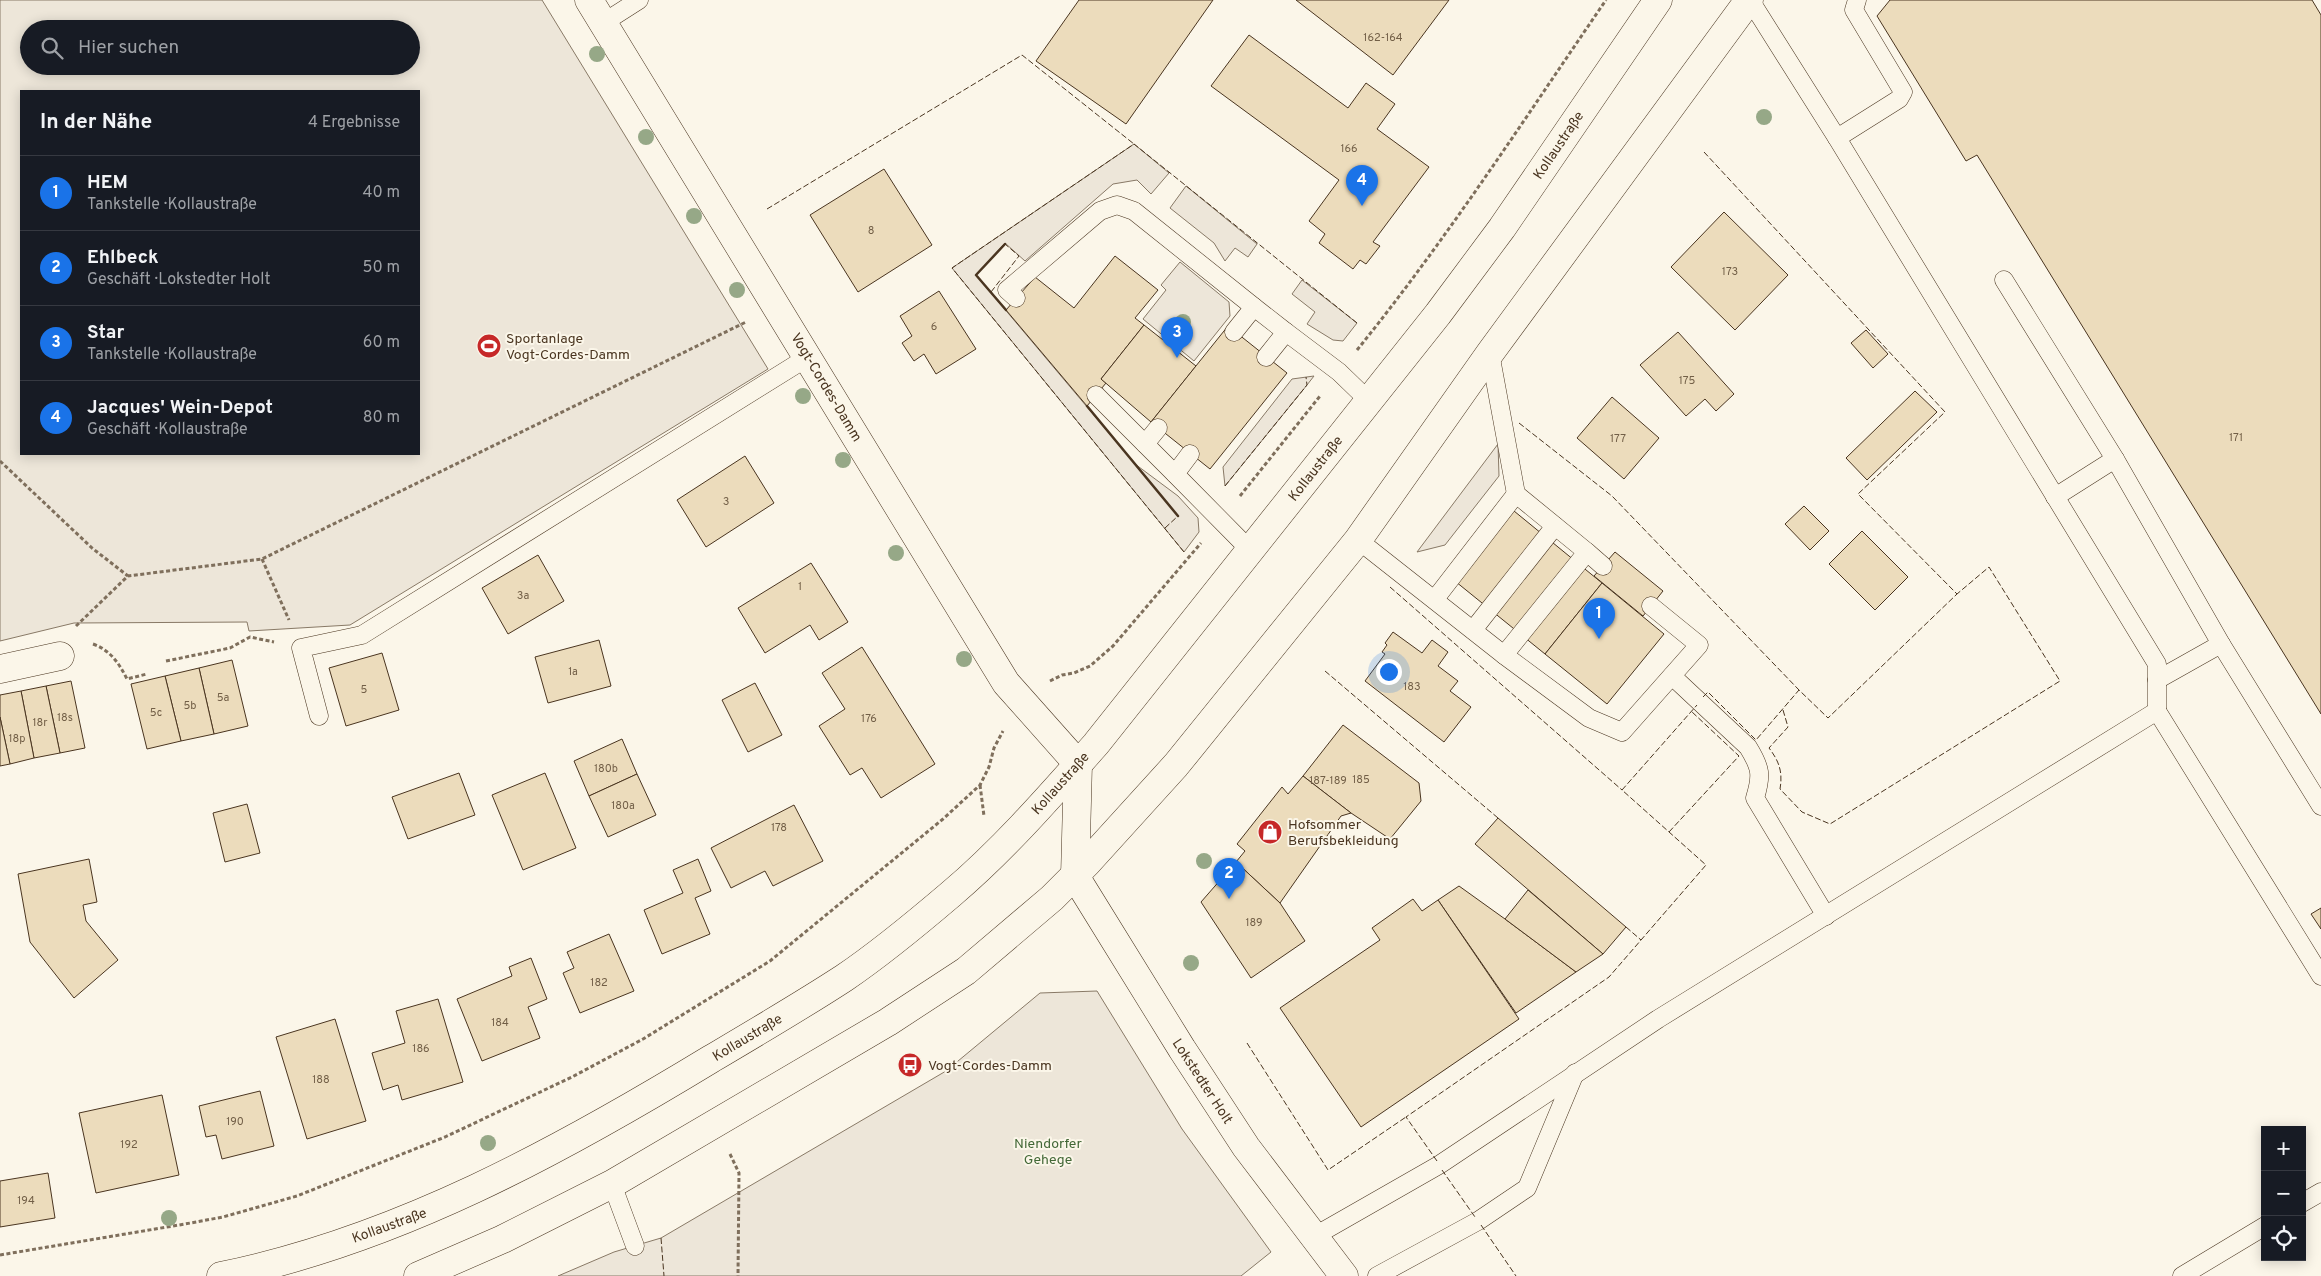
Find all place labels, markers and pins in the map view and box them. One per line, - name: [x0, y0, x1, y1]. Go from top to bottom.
- pin: 4: [1346, 165, 1378, 206]
- pin: 3: [1161, 317, 1193, 358]
- place label: Sportanlage Vogt-Cordes-Damm: [506, 331, 630, 364]
- sports icon: Sportanlage Vogt-Cordes-Damm: [476, 333, 502, 359]
- pin: 1: [1583, 598, 1615, 639]
- place label: Hofsommer Berufsbekleidung: [1288, 817, 1399, 850]
- shop icon: Hofsommer Berufsbekleidung: [1257, 819, 1283, 845]
- pin: 2: [1213, 858, 1245, 899]
- bus stop icon: Vogt-Cordes-Damm: [897, 1052, 923, 1078]
- place label: Vogt-Cordes-Damm: [928, 1058, 1052, 1075]

